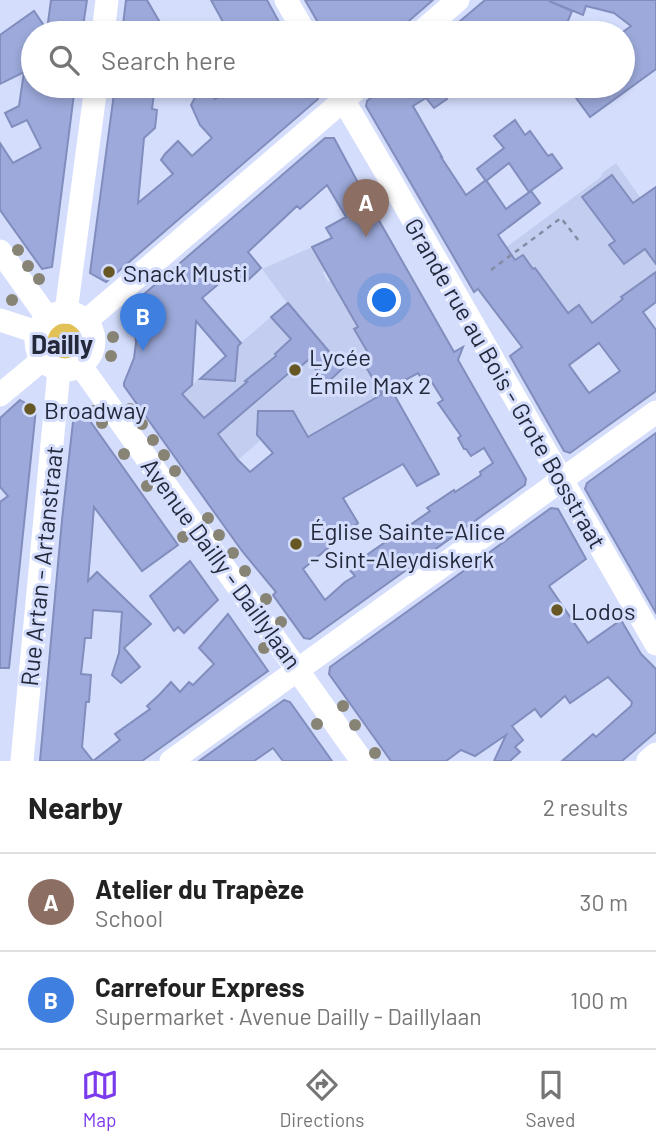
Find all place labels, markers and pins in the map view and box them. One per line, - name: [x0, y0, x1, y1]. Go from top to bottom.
- pin: A: [343, 179, 389, 237]
- place label: Snack Musti: [123, 258, 248, 287]
- marker: Snack Musti: [101, 264, 117, 280]
- pin: B: [120, 293, 166, 351]
- place label: Lycée Émile Max 2: [309, 342, 431, 399]
- marker: Lycée Émile Max 2: [287, 362, 303, 378]
- place label: Broadway: [44, 395, 146, 424]
- marker: Broadway: [22, 401, 38, 417]
- place label: Église Sainte-Alice - Sint-Aleydiskerk: [310, 516, 505, 573]
- marker: Église Sainte-Alice - Sint-Aleydiskerk: [288, 536, 304, 552]
- place label: Lodos: [571, 596, 635, 625]
- marker: Lodos: [549, 602, 565, 618]

